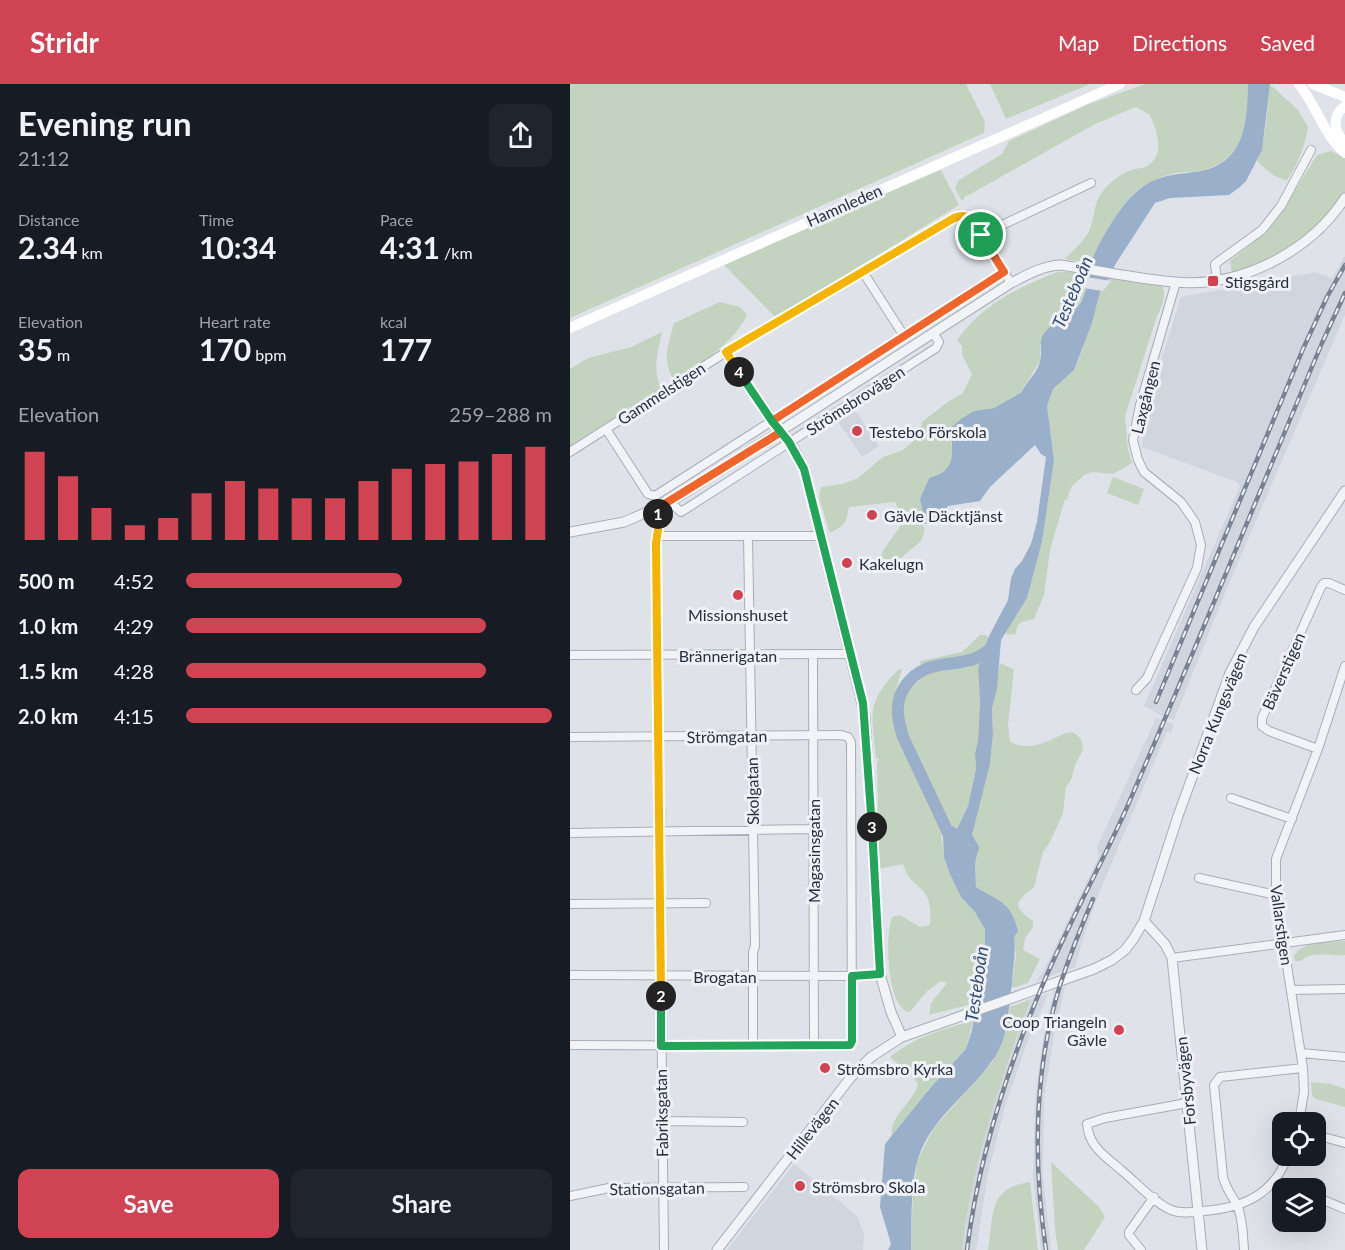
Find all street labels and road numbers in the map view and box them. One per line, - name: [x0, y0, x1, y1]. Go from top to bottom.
- street label: Hamnleden: [803, 180, 885, 230]
- street label: Gammelstigen: [614, 358, 708, 428]
- street label: Laxgången: [1127, 358, 1163, 436]
- street label: Strömsbrovägen: [802, 361, 908, 439]
- street label: Bäverstigen: [1258, 629, 1308, 713]
- street label: Brännerigatan: [679, 646, 777, 665]
- street label: Norra Kungsvägen: [1184, 649, 1250, 777]
- street label: Strömgatan: [687, 726, 767, 746]
- street label: Skolgatan: [742, 757, 762, 825]
- street label: Magasinsgatan: [804, 799, 823, 903]
- street label: Vallarstigen: [1267, 883, 1297, 967]
- street label: Brogatan: [693, 967, 757, 986]
- street label: Forsbyvägen: [1171, 1036, 1199, 1126]
- street label: Fabriksgatan: [651, 1069, 671, 1157]
- street label: Hillevägen: [782, 1093, 842, 1163]
- street label: Stationsgatan: [609, 1178, 705, 1198]

